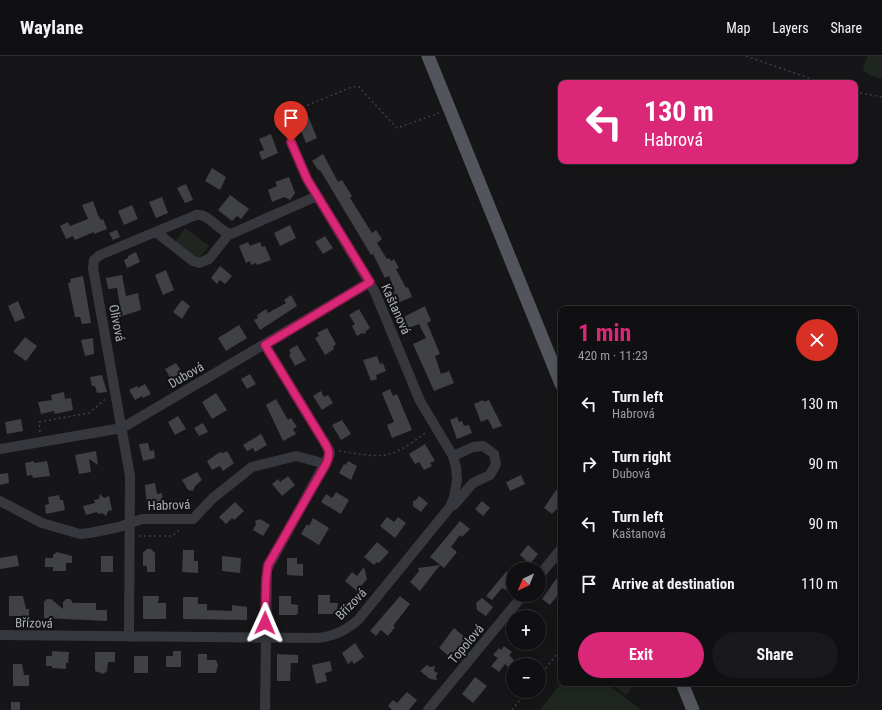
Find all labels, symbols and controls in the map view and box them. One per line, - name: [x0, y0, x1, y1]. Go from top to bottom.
- text: Waylane: [20, 16, 83, 39]
- text: Map: [726, 20, 750, 36]
- text: Layers: [772, 20, 809, 36]
- text: Share: [831, 20, 862, 36]
- text: 130 m: [644, 95, 714, 128]
- icon: left: [578, 96, 630, 148]
- pin: [274, 101, 308, 142]
- icon: arrive: [280, 107, 302, 129]
- text: Habrová: [644, 129, 703, 150]
- street label: Kaštanová: [378, 281, 414, 337]
- street label: Olivová: [106, 303, 128, 343]
- text: 1 min: [578, 319, 631, 347]
- button: close: [796, 319, 838, 361]
- text: 420 m · 11:23: [578, 348, 648, 363]
- street label: Dubová: [166, 359, 206, 391]
- text: Turn left: [612, 388, 663, 406]
- icon: left: [578, 393, 600, 415]
- text: 130 m: [801, 395, 838, 413]
- text: Habrová: [612, 406, 655, 421]
- text: Turn right: [612, 448, 671, 466]
- icon: right: [578, 453, 600, 475]
- text: 90 m: [808, 455, 838, 473]
- text: Dubová: [612, 466, 650, 481]
- street label: Habrová: [147, 497, 191, 513]
- text: Turn left: [612, 508, 663, 526]
- icon: left: [578, 513, 600, 535]
- text: 90 m: [808, 515, 838, 533]
- text: Kaštanová: [612, 526, 666, 541]
- north arrow: [506, 562, 546, 602]
- map controls: [506, 562, 546, 698]
- icon: arrive: [578, 573, 600, 595]
- text: Arrive at destination: [612, 575, 735, 593]
- text: 110 m: [801, 575, 838, 593]
- street label: Břízová: [332, 585, 370, 623]
- position arrow: [244, 602, 286, 644]
- button: +: [506, 610, 546, 650]
- street label: Břízová: [15, 615, 53, 631]
- street label: Topolová: [445, 621, 487, 667]
- button: Exit: [578, 632, 704, 678]
- button: Share: [712, 632, 838, 678]
- button: −: [506, 658, 546, 698]

